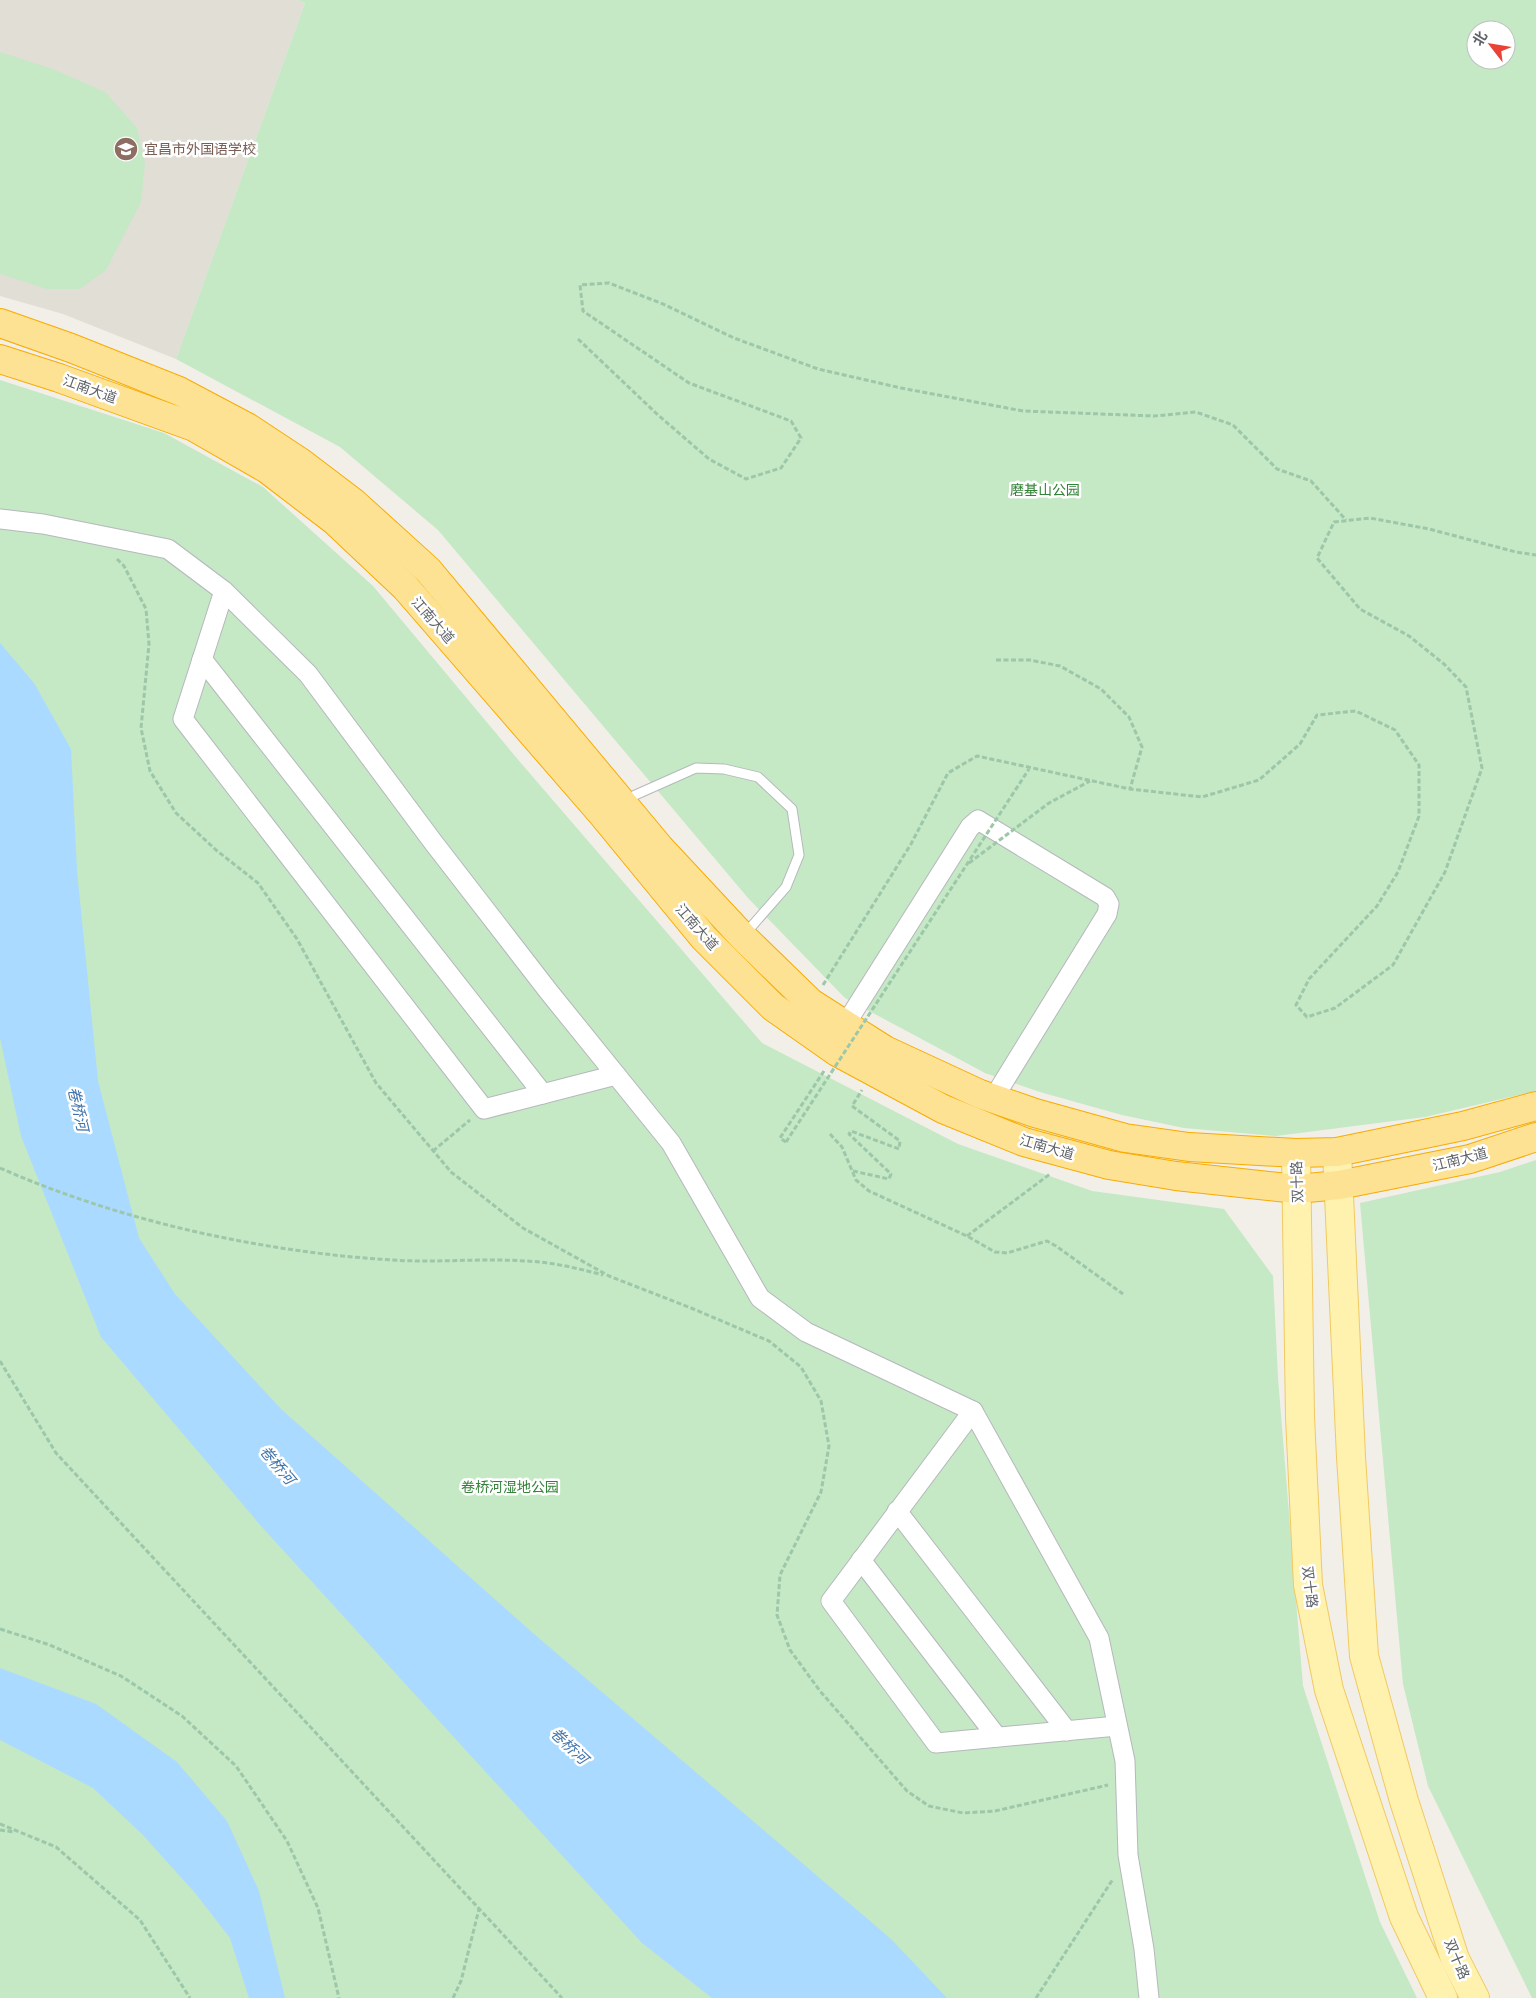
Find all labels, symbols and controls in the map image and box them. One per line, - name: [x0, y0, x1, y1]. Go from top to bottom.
- north arrow: [1466, 20, 1516, 70]
- text: 北: [1469, 28, 1490, 48]
- school or university icon: 宜昌市外国语学校: [113, 136, 139, 162]
- place label: 宜昌市外国语学校: [144, 141, 256, 157]
- street label: 江南大道: [61, 372, 119, 406]
- park label: 磨基山公园: [1010, 482, 1080, 498]
- street label: 江南大道: [409, 594, 457, 646]
- street label: 江南大道: [673, 901, 721, 953]
- water label: 卷桥河: [65, 1085, 93, 1136]
- street label: 江南大道: [1018, 1132, 1076, 1162]
- street label: 江南大道: [1431, 1144, 1489, 1174]
- street label: 双十路: [1288, 1161, 1306, 1203]
- water label: 卷桥河: [256, 1442, 300, 1490]
- park label: 卷桥河湿地公园: [461, 1479, 559, 1495]
- street label: 双十路: [1300, 1565, 1320, 1609]
- water label: 卷桥河: [547, 1724, 594, 1769]
- street label: 双十路: [1441, 1937, 1473, 1981]

